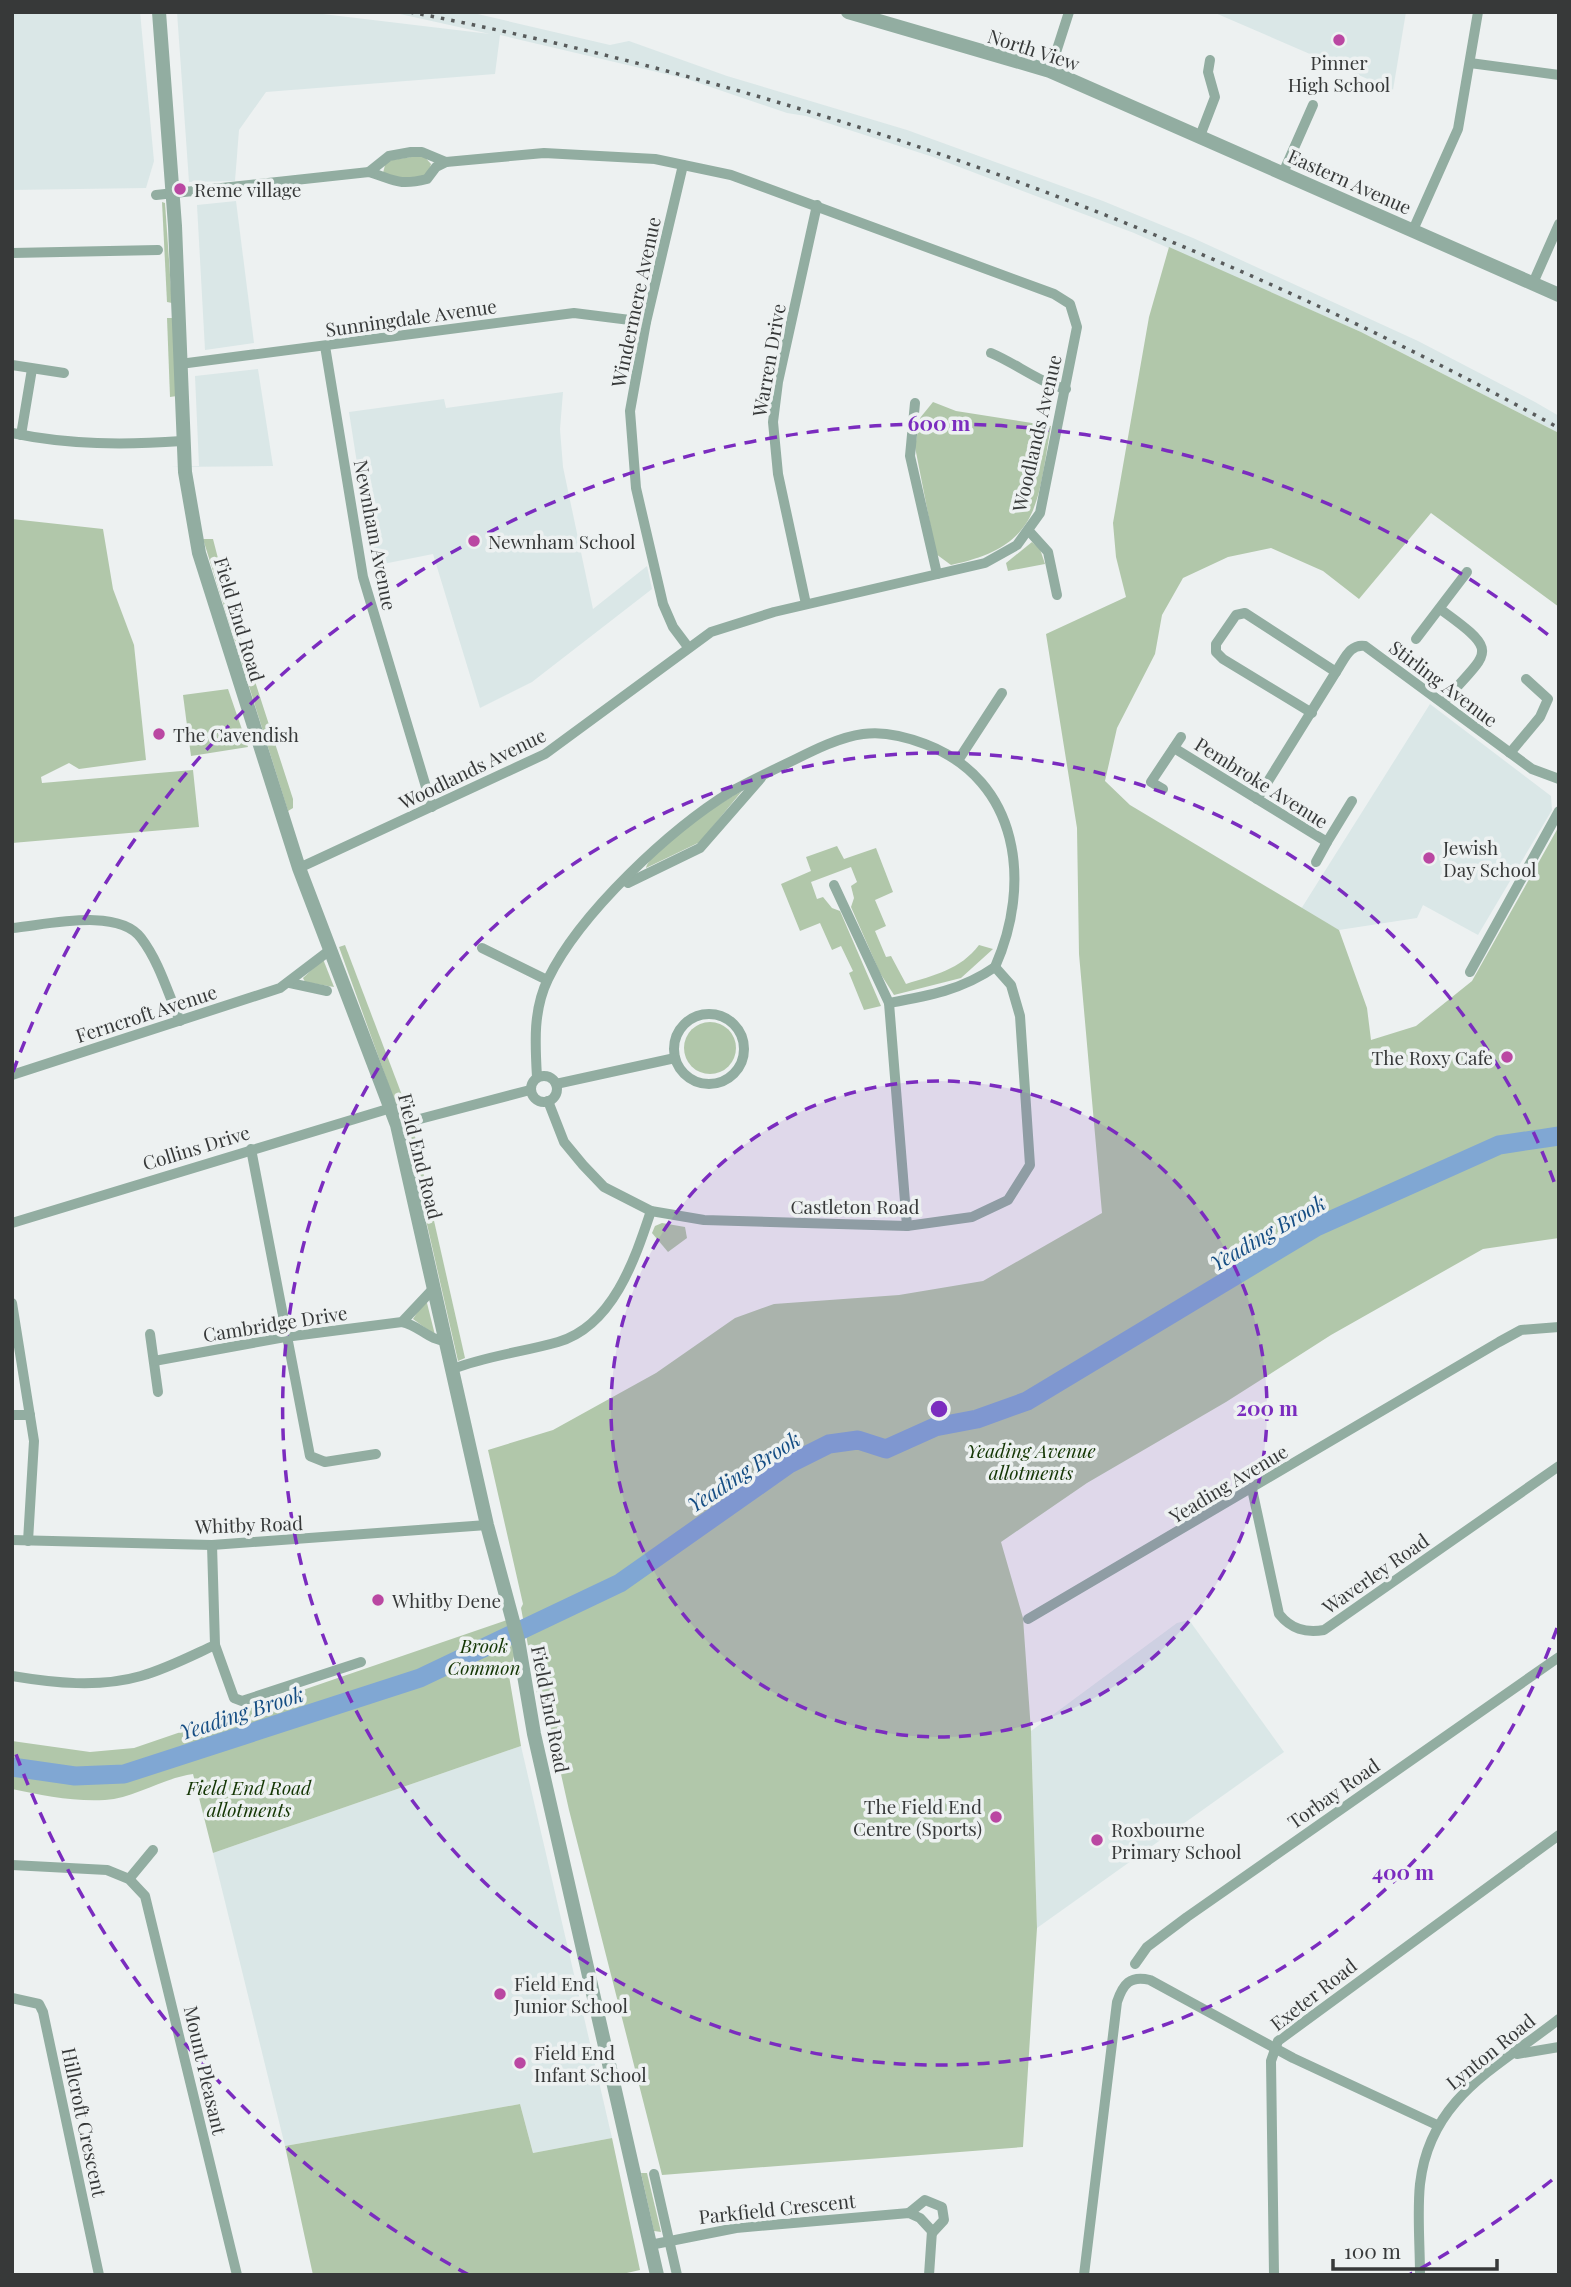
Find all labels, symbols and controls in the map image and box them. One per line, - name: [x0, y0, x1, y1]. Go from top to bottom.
- street label: North View: [985, 22, 1084, 76]
- marker: Pinner High School: [1331, 32, 1347, 48]
- place label: Pinner High School: [1288, 49, 1391, 97]
- street label: Eastern Avenue: [1284, 142, 1416, 220]
- place label: Reme village: [194, 176, 301, 202]
- marker: Reme village: [172, 181, 188, 197]
- street label: Windermere Avenue: [604, 214, 666, 391]
- street label: Sunningdale Avenue: [324, 292, 498, 342]
- street label: Warren Drive: [745, 301, 791, 420]
- street label: Woodlands Avenue: [1005, 352, 1067, 515]
- text: 600 m: [908, 408, 970, 436]
- street label: Newnham Avenue: [349, 457, 403, 613]
- place label: Newnham School: [488, 528, 636, 554]
- marker: Newnham School: [466, 533, 482, 549]
- street label: Field End Road: [209, 554, 271, 684]
- street label: Stirling Avenue: [1384, 634, 1504, 732]
- place label: The Cavendish: [173, 721, 299, 747]
- street label: Woodlands Avenue: [393, 721, 550, 815]
- marker: The Cavendish: [151, 726, 167, 742]
- street label: Pembroke Avenue: [1190, 731, 1334, 833]
- place label: Jewish Day School: [1442, 834, 1537, 882]
- marker: Jewish Day School: [1421, 850, 1437, 866]
- street label: Ferncroft Avenue: [72, 978, 220, 1048]
- place label: The Roxy Cafe: [1372, 1044, 1493, 1070]
- marker: The Roxy Cafe: [1499, 1049, 1515, 1065]
- street label: Field End Road: [393, 1090, 449, 1222]
- street label: Collins Drive: [139, 1118, 253, 1176]
- water label: Yeading Brook: [1204, 1187, 1330, 1277]
- street label: Castleton Road: [790, 1193, 920, 1219]
- street label: Cambridge Drive: [201, 1299, 349, 1347]
- text: 200 m: [1236, 1393, 1298, 1421]
- centre of rings: [927, 1397, 951, 1421]
- water label: Yeading Brook: [681, 1424, 805, 1518]
- park label: Yeading Avenue allotments: [966, 1437, 1096, 1485]
- street label: Yeading Avenue: [1163, 1437, 1292, 1529]
- street label: Whitby Road: [194, 1509, 303, 1539]
- street label: Waverley Road: [1316, 1527, 1433, 1620]
- place label: Whitby Dene: [391, 1587, 501, 1613]
- marker: Whitby Dene: [370, 1592, 386, 1608]
- park label: Brook Common: [447, 1632, 521, 1680]
- street label: Field End Road: [526, 1643, 576, 1775]
- water label: Yeading Brook: [175, 1679, 307, 1745]
- street label: Torbay Road: [1282, 1752, 1384, 1834]
- park label: Field End Road allotments: [186, 1774, 312, 1822]
- place label: The Field End Centre (Sports): [853, 1793, 982, 1841]
- marker: The Field End Centre (Sports): [988, 1809, 1004, 1825]
- place label: Roxbourne Primary School: [1111, 1816, 1242, 1864]
- marker: Roxbourne Primary School: [1089, 1832, 1105, 1848]
- text: 400 m: [1372, 1857, 1434, 1885]
- street label: Exeter Road: [1264, 1952, 1362, 2036]
- place label: Field End Junior School: [513, 1970, 628, 2018]
- marker: Field End Junior School: [492, 1986, 508, 2002]
- street label: Mount Pleasant: [179, 2003, 234, 2137]
- street label: Lynton Road: [1440, 2007, 1540, 2095]
- place label: Field End Infant School: [534, 2039, 647, 2087]
- street label: Hillcroft Crescent: [56, 2045, 114, 2199]
- marker: Field End Infant School: [512, 2055, 528, 2071]
- street label: Parkfield Crescent: [697, 2187, 857, 2229]
- scale bar: [1333, 2228, 1498, 2272]
- text: 100 m: [1344, 2236, 1401, 2264]

